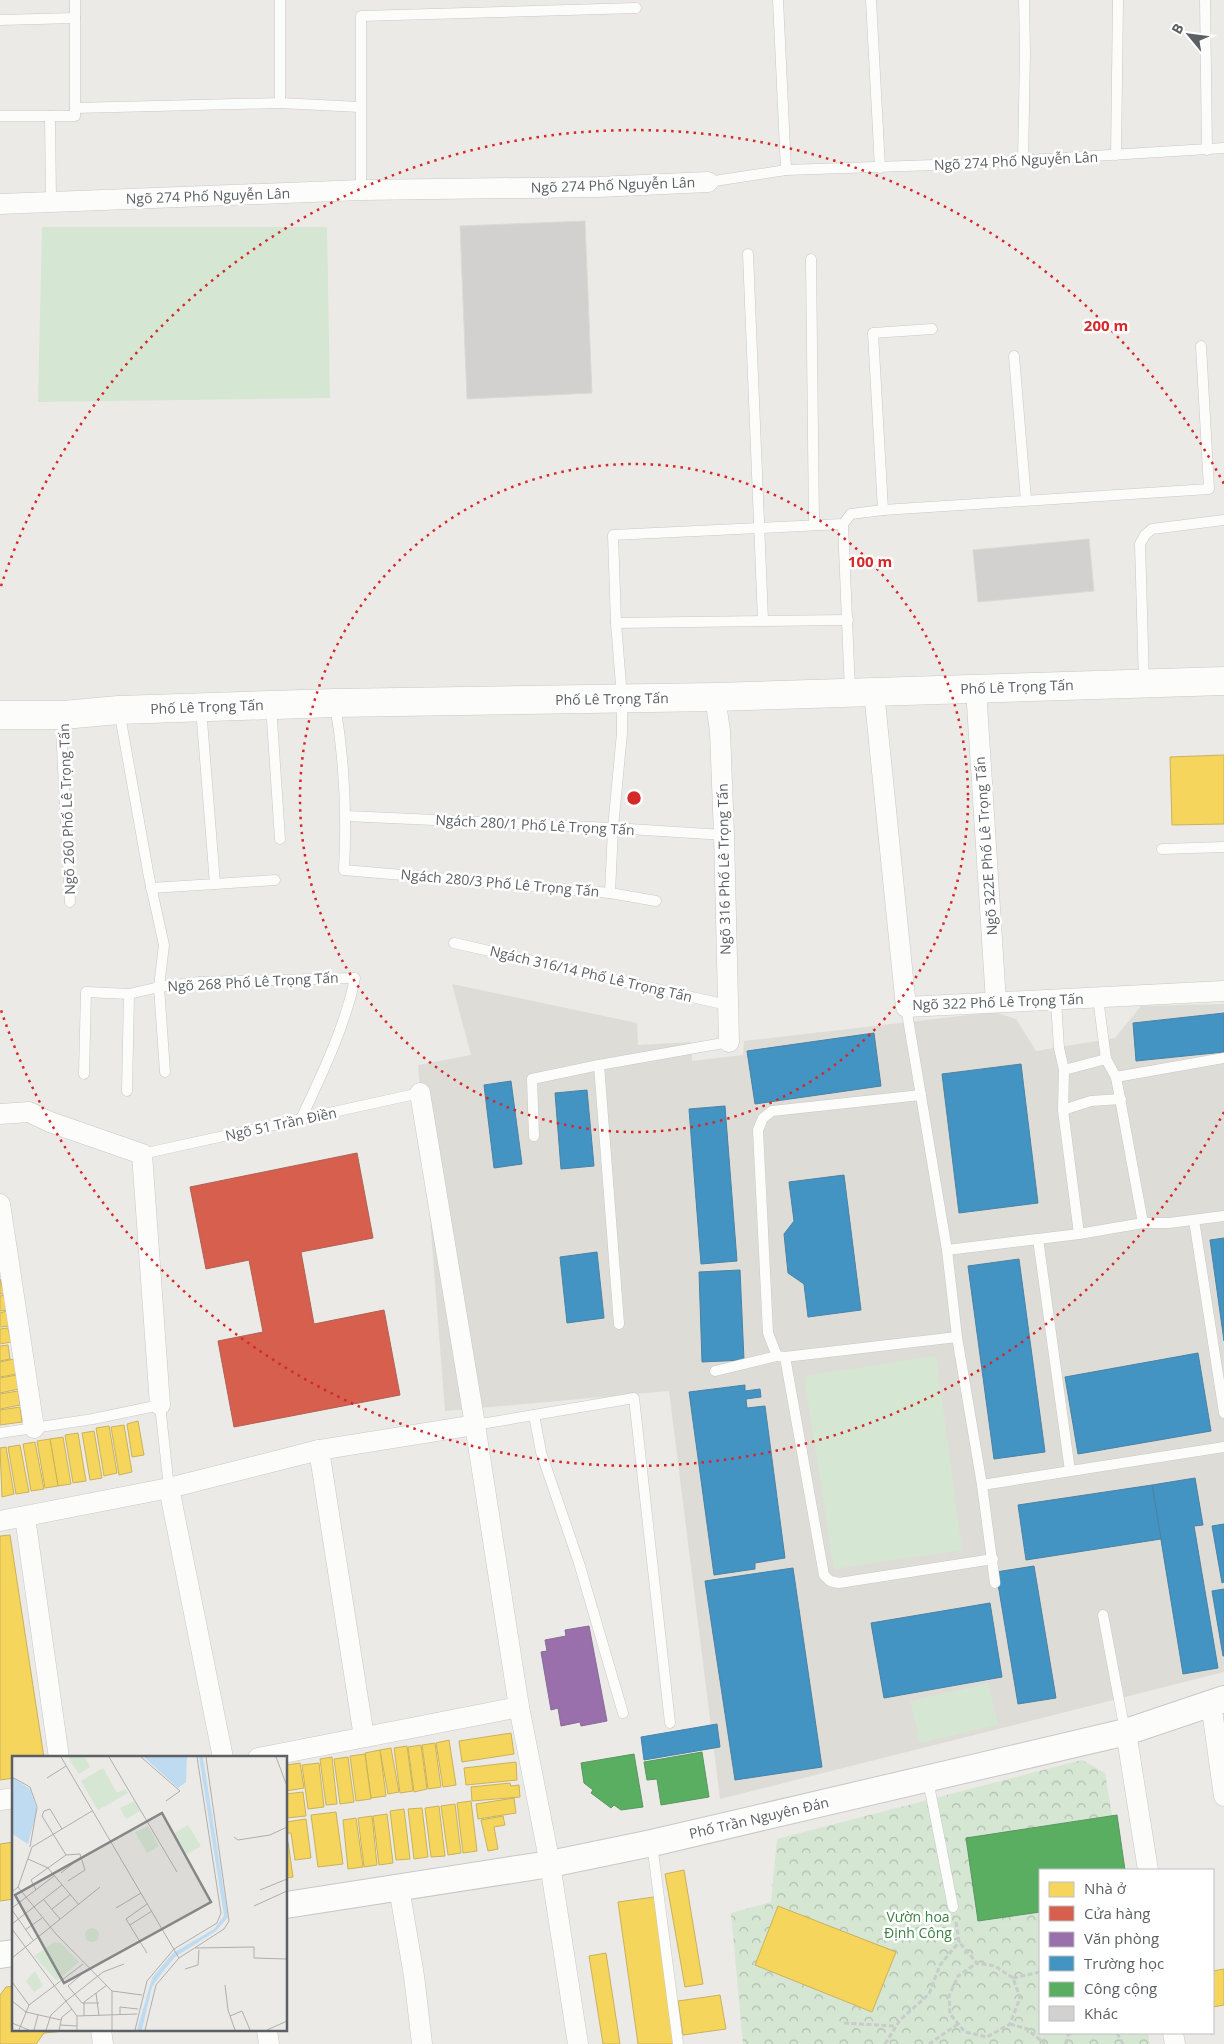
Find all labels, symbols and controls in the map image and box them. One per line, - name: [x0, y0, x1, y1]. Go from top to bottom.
- north arrow: [1164, 10, 1214, 60]
- text: B: [1167, 20, 1188, 37]
- street label: Ngõ 274 Phố Nguyễn Lân: [933, 147, 1099, 174]
- street label: Ngõ 274 Phố Nguyễn Lân: [530, 172, 695, 197]
- street label: Ngõ 274 Phố Nguyễn Lân: [125, 183, 290, 208]
- text: 200 m: [1084, 315, 1128, 335]
- text: 100 m: [848, 551, 892, 571]
- street label: Phố Lê Trọng Tấn: [960, 675, 1074, 698]
- street label: Phố Lê Trọng Tấn: [555, 688, 669, 709]
- street label: Phố Lê Trọng Tấn: [150, 695, 264, 718]
- street label: Ngõ 260 Phố Lê Trọng Tấn: [54, 723, 79, 895]
- street label: Ngõ 322E Phố Lê Trọng Tấn: [970, 756, 1001, 936]
- street label: Ngõ 316 Phố Lê Trọng Tấn: [713, 783, 734, 955]
- centre of rings: [625, 789, 643, 807]
- street label: Ngách 280/1 Phố Lê Trọng Tấn: [435, 810, 635, 839]
- street label: Ngách 280/3 Phố Lê Trọng Tấn: [400, 864, 600, 901]
- street label: Ngách 316/14 Phố Lê Trọng Tấn: [488, 941, 694, 1006]
- street label: Ngõ 268 Phố Lê Trọng Tấn: [167, 968, 339, 995]
- street label: Ngõ 322 Phố Lê Trọng Tấn: [912, 989, 1084, 1014]
- street label: Ngõ 51 Trần Điền: [223, 1102, 338, 1145]
- inset map: [12, 1756, 288, 2032]
- street label: Phố Trần Nguyên Đán: [687, 1792, 831, 1843]
- legend: [1039, 1869, 1214, 2034]
- text: Nhà ở: [1084, 1878, 1127, 1898]
- text: Cửa hàng: [1084, 1903, 1151, 1923]
- park label: Vườn hoa Định Công: [884, 1907, 952, 1942]
- text: Văn phòng: [1084, 1928, 1159, 1948]
- text: Trường học: [1084, 1953, 1164, 1973]
- text: Công cộng: [1084, 1978, 1157, 1998]
- text: Khác: [1084, 2003, 1118, 2023]

